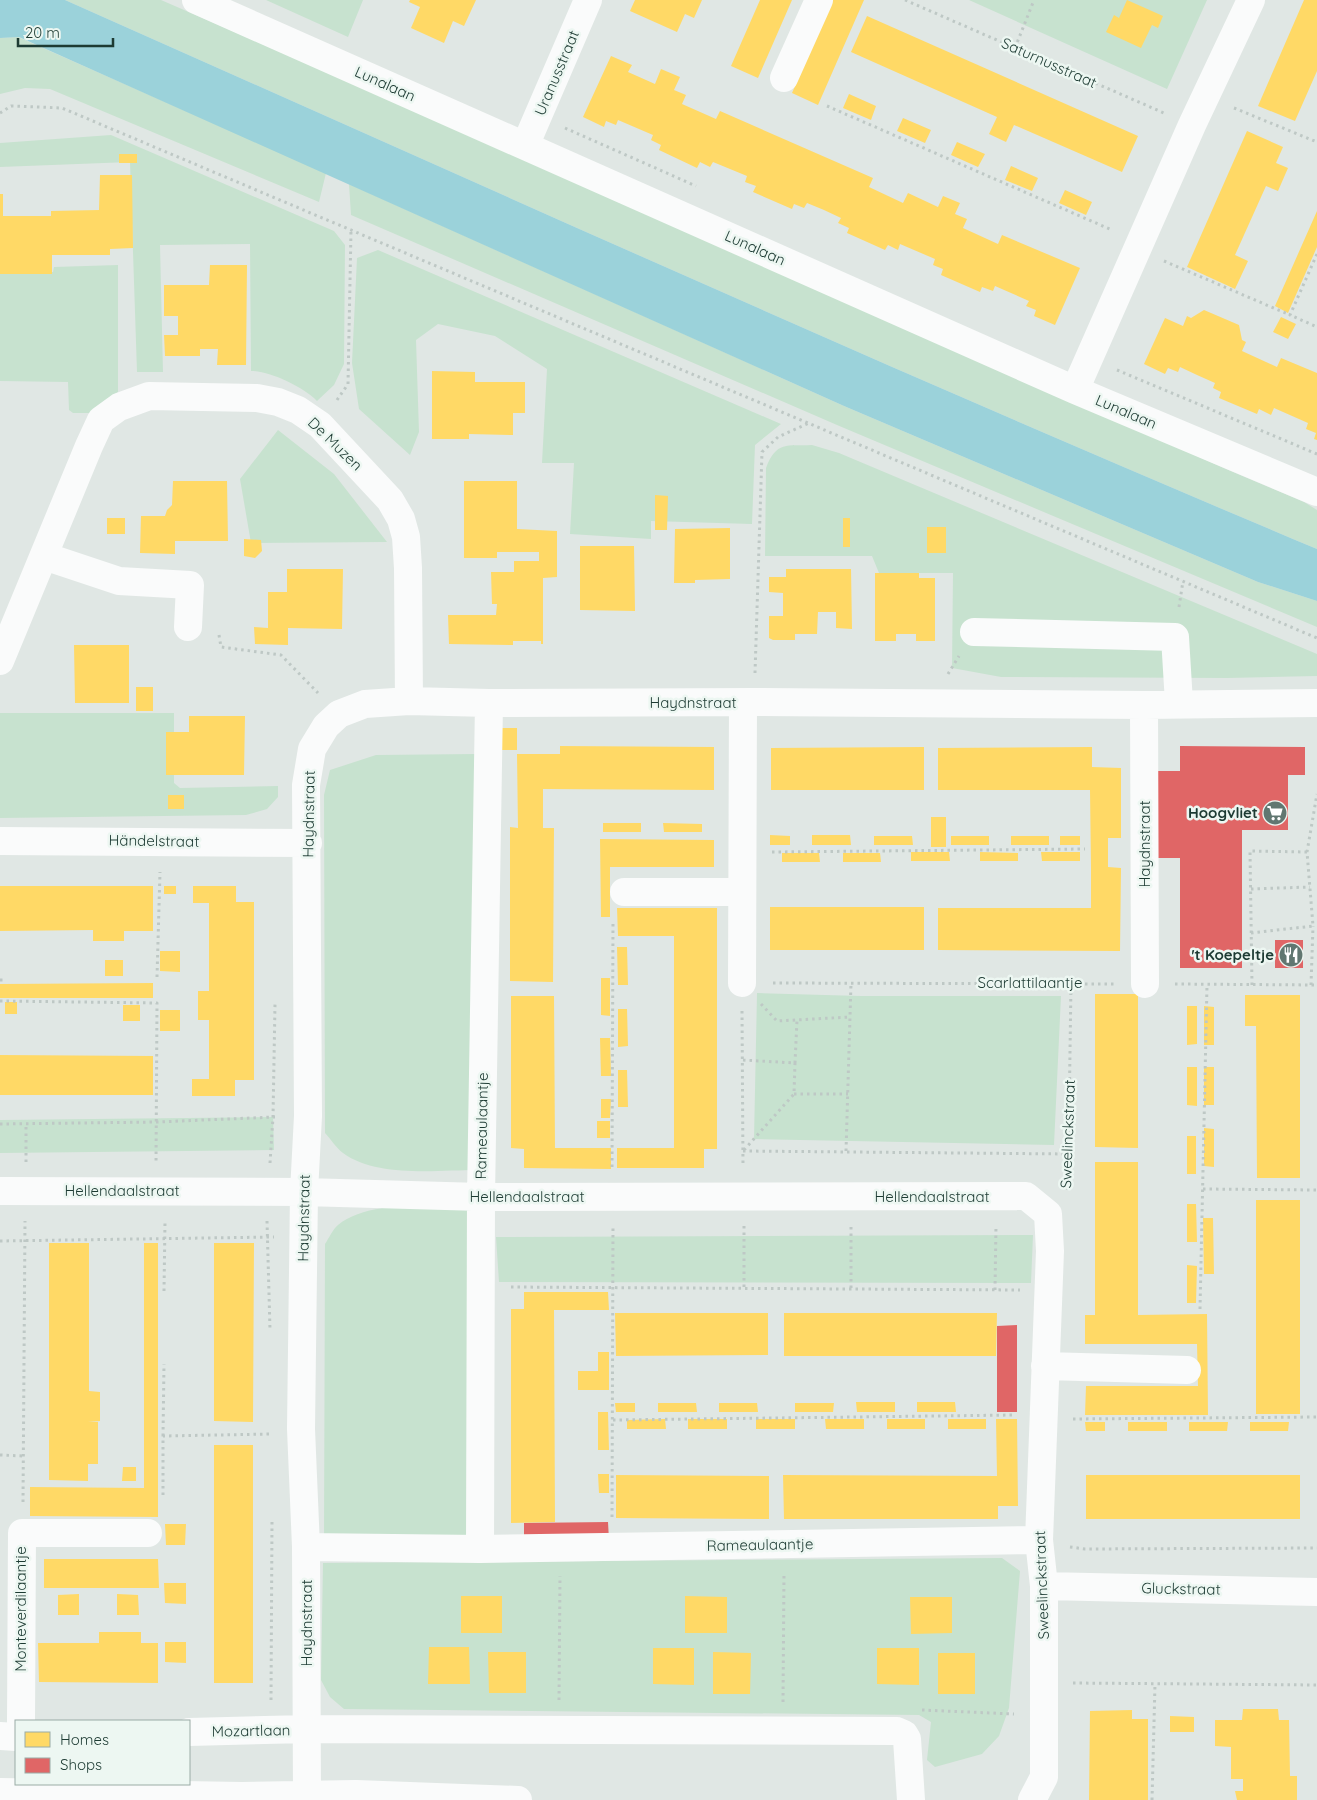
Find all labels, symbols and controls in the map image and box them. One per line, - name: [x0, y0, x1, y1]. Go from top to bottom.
- scale bar: [18, 15, 112, 47]
- text: 20 m: [25, 23, 60, 42]
- street label: Uranusstraat: [530, 27, 583, 118]
- street label: Saturnusstraat: [999, 33, 1100, 92]
- street label: Lunalaan: [352, 62, 419, 105]
- street label: Lunalaan: [722, 226, 789, 269]
- street label: Lunalaan: [1093, 390, 1160, 433]
- street label: De Muzen: [304, 413, 367, 474]
- street label: Haydnstraat: [649, 693, 737, 712]
- street label: Haydnstraat: [298, 770, 319, 858]
- street label: Haydnstraat: [1135, 800, 1154, 888]
- supermarket icon: Hoogvliet: [1262, 800, 1288, 826]
- place label: Hoogvliet: [1188, 803, 1258, 822]
- street label: Händelstraat: [108, 830, 200, 851]
- restaurant icon: 't Koepeltje: [1278, 942, 1304, 968]
- place label: 't Koepeltje: [1191, 945, 1274, 964]
- street label: Scarlattilaantje: [977, 973, 1083, 992]
- street label: Rameaulaantje: [471, 1072, 492, 1180]
- street label: Sweelinckstraat: [1056, 1079, 1079, 1189]
- street label: Haydnstraat: [293, 1174, 314, 1262]
- street label: Hellendaalstraat: [64, 1181, 180, 1200]
- street label: Hellendaalstraat: [469, 1187, 585, 1206]
- street label: Hellendaalstraat: [874, 1187, 990, 1206]
- street label: Sweelinckstraat: [1030, 1530, 1053, 1640]
- street label: Rameaulaantje: [706, 1534, 814, 1555]
- street label: Monteverdilaantje: [11, 1546, 30, 1672]
- street label: Gluckstraat: [1141, 1578, 1221, 1599]
- street label: Haydnstraat: [297, 1579, 316, 1667]
- legend: [15, 1720, 190, 1785]
- street label: Mozartlaan: [211, 1720, 291, 1741]
- text: Homes: [60, 1730, 109, 1749]
- text: Shops: [60, 1755, 102, 1774]

